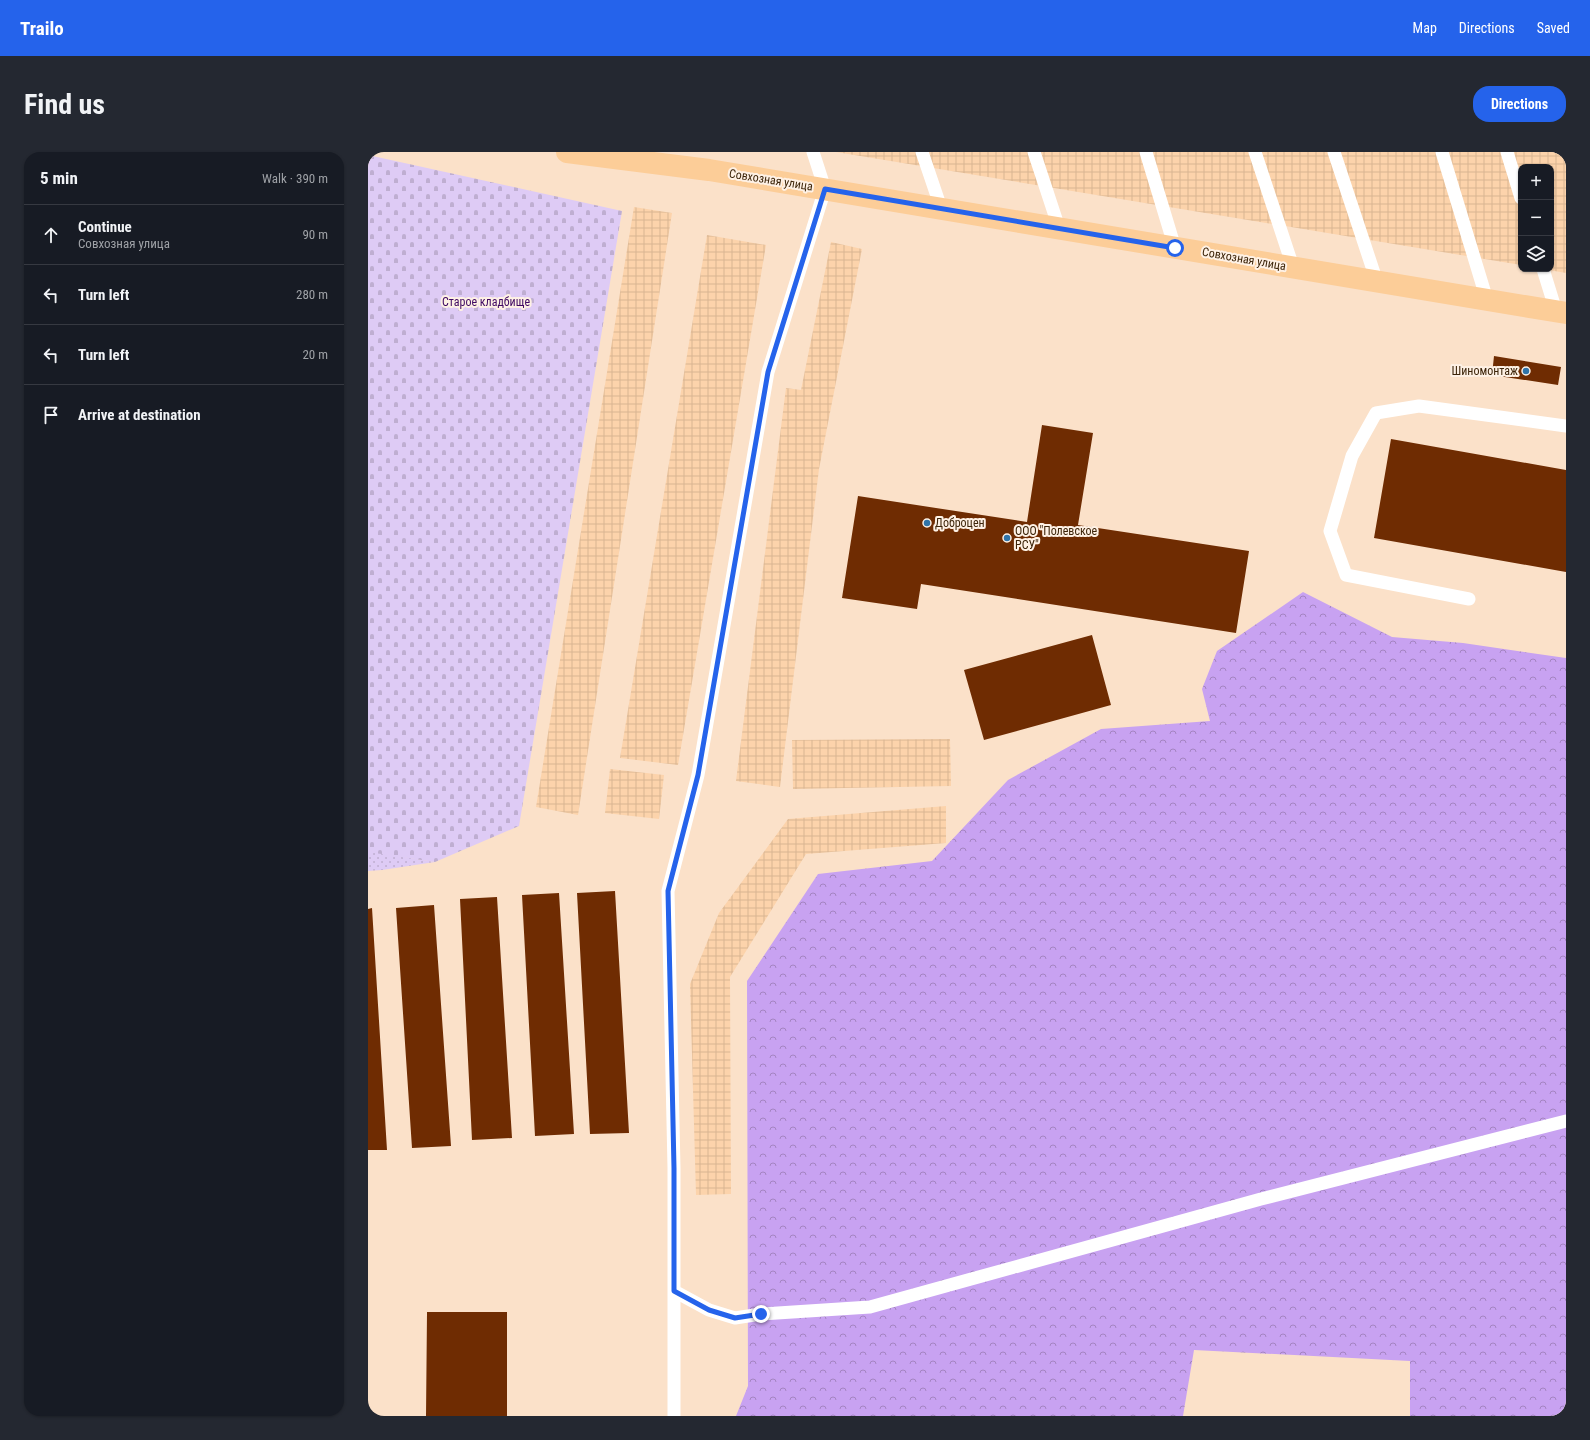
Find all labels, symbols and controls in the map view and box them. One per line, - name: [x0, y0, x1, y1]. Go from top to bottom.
- text: Trailo: [20, 17, 64, 40]
- text: Map: [1413, 20, 1437, 36]
- text: Directions: [1459, 20, 1515, 36]
- text: Saved: [1537, 20, 1570, 36]
- button: Directions: [1473, 86, 1566, 122]
- text: Find us: [24, 88, 105, 121]
- map controls: [1518, 164, 1554, 272]
- button: +: [1518, 164, 1554, 200]
- street label: Совхозная улица: [728, 166, 814, 194]
- text: 5 min: [40, 168, 78, 188]
- text: Walk · 390 m: [262, 171, 328, 186]
- button: −: [1518, 200, 1554, 236]
- text: Continue: [78, 218, 132, 236]
- icon: ahead: [40, 224, 62, 246]
- text: 90 m: [302, 227, 328, 242]
- text: Совхозная улица: [78, 236, 170, 251]
- button: layers: [1518, 236, 1554, 272]
- route start: [1166, 239, 1184, 257]
- street label: Совхозная улица: [1201, 245, 1287, 273]
- icon: left: [40, 284, 62, 306]
- text: Turn left: [78, 286, 129, 304]
- text: 280 m: [296, 287, 328, 302]
- park label: Старое кладбище: [442, 295, 530, 309]
- icon: left: [40, 344, 62, 366]
- text: Turn left: [78, 346, 129, 364]
- text: 20 m: [302, 347, 328, 362]
- place label: Шиномонтаж: [1451, 364, 1518, 378]
- marker: Шиномонтаж: [1521, 366, 1531, 376]
- icon: arrive: [40, 404, 62, 426]
- text: Arrive at destination: [78, 406, 201, 424]
- place label: Доброцен: [935, 516, 985, 530]
- marker: Доброцен: [922, 518, 932, 528]
- place label: ООО "Полевское РСУ": [1015, 524, 1098, 552]
- marker: ООО "Полевское РСУ": [1002, 533, 1012, 543]
- route end: [752, 1305, 770, 1323]

